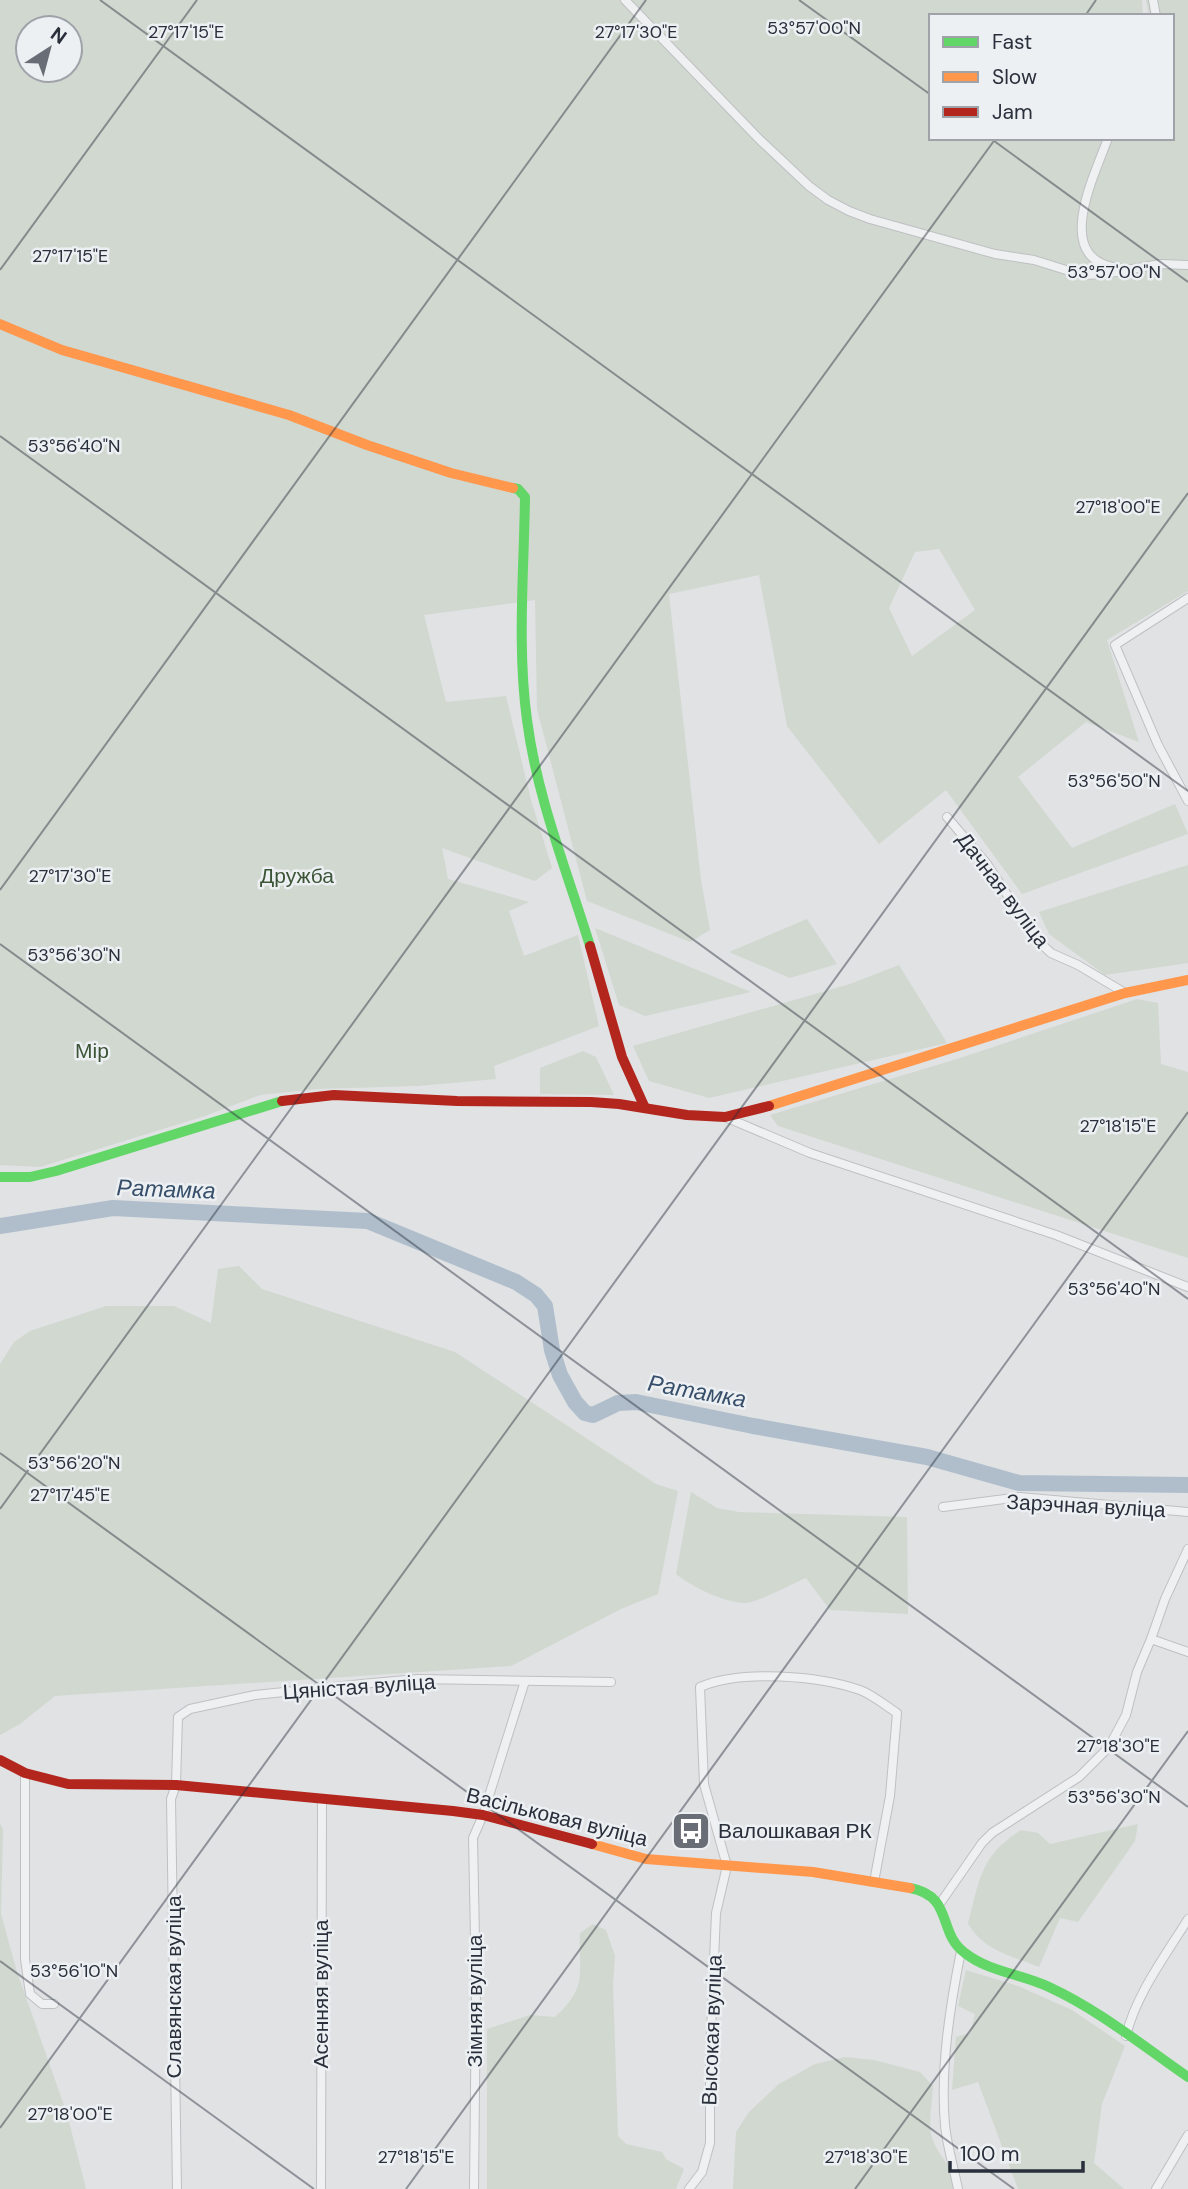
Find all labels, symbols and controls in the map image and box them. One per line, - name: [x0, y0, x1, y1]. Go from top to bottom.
- north arrow: [14, 14, 84, 84]
- legend: [929, 14, 1174, 140]
- text: 53°57'00"N: [767, 16, 861, 40]
- text: 27°17'15"E: [148, 20, 224, 44]
- text: 27°17'30"E: [595, 20, 677, 44]
- text: N: [46, 21, 72, 50]
- text: Fast: [992, 28, 1032, 56]
- text: Slow: [992, 63, 1037, 91]
- text: Jam: [992, 98, 1033, 126]
- text: 27°17'15"E: [32, 244, 108, 268]
- text: 53°57'00"N: [1067, 260, 1161, 284]
- text: 53°56'40"N: [28, 434, 120, 458]
- text: 27°18'00"E: [1075, 495, 1161, 519]
- text: 53°56'50"N: [1067, 769, 1161, 793]
- street label: Дачная вуліца: [950, 826, 1056, 954]
- park label: Дружба: [260, 862, 334, 890]
- text: 27°17'30"E: [29, 864, 111, 888]
- text: 53°56'30"N: [27, 943, 121, 967]
- park label: Мір: [75, 1037, 109, 1065]
- text: 27°18'15"E: [1080, 1114, 1156, 1138]
- water label: Ратамка: [116, 1172, 216, 1206]
- text: 53°56'40"N: [1068, 1277, 1160, 1301]
- water label: Ратамка: [646, 1368, 748, 1414]
- text: 53°56'20"N: [27, 1451, 121, 1475]
- text: 27°17'45"E: [30, 1483, 110, 1507]
- street label: Зарэчная вуліца: [1006, 1488, 1167, 1524]
- street label: Цяністая вуліца: [282, 1668, 437, 1706]
- text: 27°18'30"E: [1076, 1734, 1160, 1758]
- street label: Васільковая вуліца: [463, 1781, 651, 1853]
- text: 53°56'30"N: [1067, 1785, 1161, 1809]
- bus stop icon: Валошкавая РК: [670, 1810, 712, 1852]
- place label: Валошкавая РК: [718, 1817, 873, 1845]
- street label: Славянская вуліца: [160, 1895, 188, 2079]
- street label: Асенняя вуліца: [307, 1919, 335, 2069]
- street label: Зімняя вуліца: [461, 1934, 489, 2068]
- street label: Высокая вуліца: [695, 1954, 729, 2106]
- text: 53°56'10"N: [30, 1959, 118, 1983]
- text: 27°18'00"E: [27, 2102, 113, 2126]
- scale bar: [950, 2130, 1083, 2174]
- text: 100 m: [960, 2140, 1020, 2168]
- text: 27°18'15"E: [378, 2145, 454, 2169]
- text: 27°18'30"E: [824, 2145, 908, 2169]

